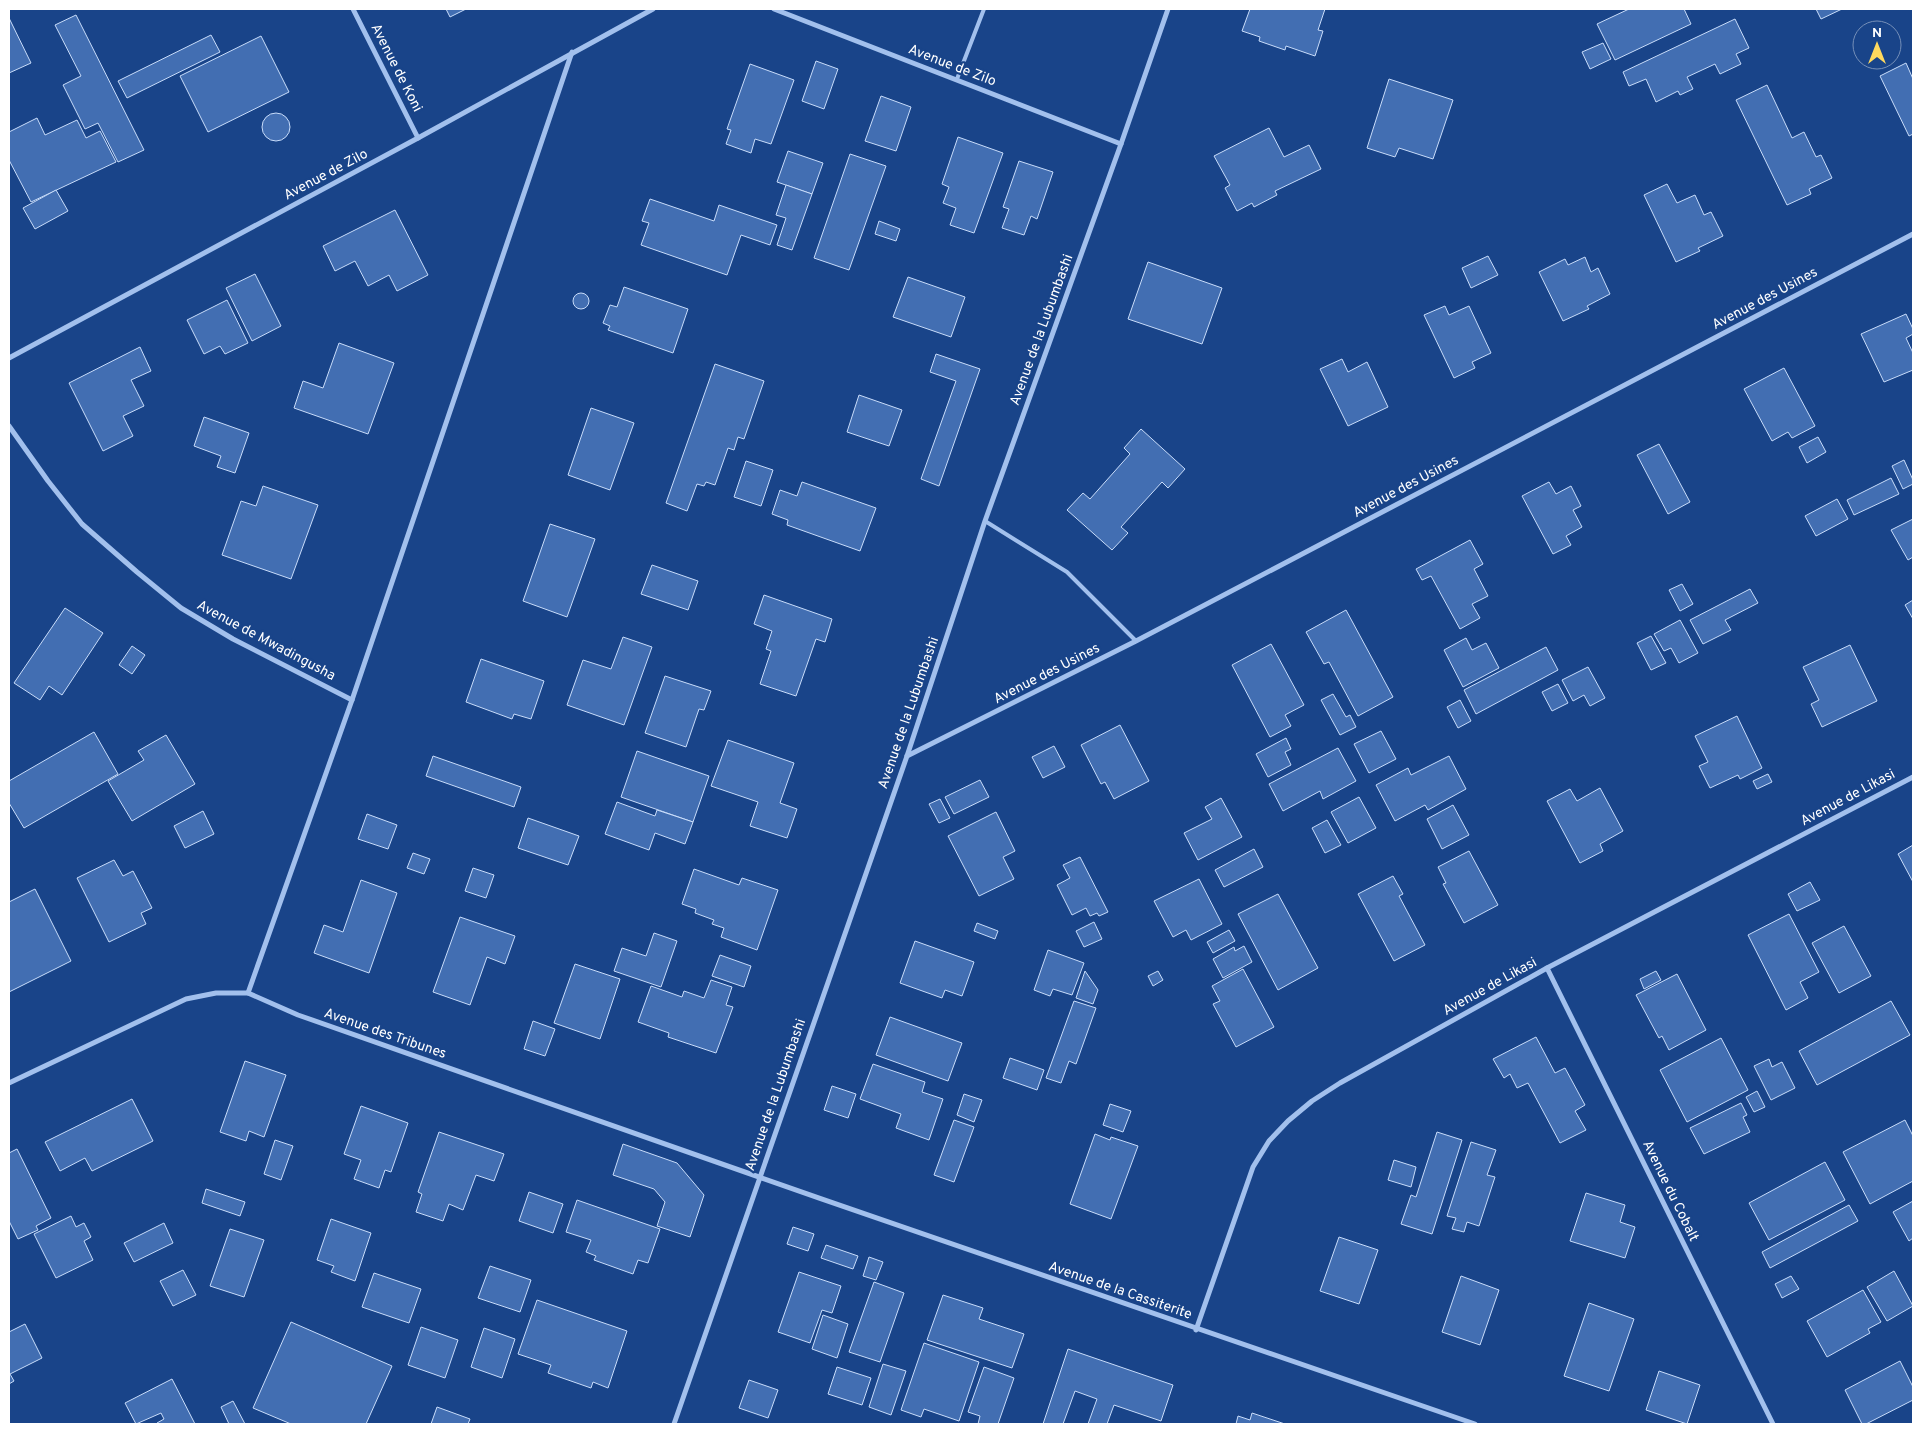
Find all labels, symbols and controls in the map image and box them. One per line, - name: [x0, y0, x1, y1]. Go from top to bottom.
- north arrow: [1852, 20, 1902, 70]
- street label: Avenue de Koni: [366, 21, 426, 115]
- text: N: [1872, 25, 1882, 42]
- street label: Avenue de Zilo: [906, 41, 999, 91]
- street label: Avenue de Zilo: [281, 146, 371, 204]
- street label: Avenue de la Lubumbashi: [1007, 252, 1077, 408]
- street label: Avenue des Usines: [1709, 264, 1821, 334]
- street label: Avenue des Usines: [1350, 452, 1462, 522]
- street label: Avenue de Mwadingusha: [194, 597, 338, 685]
- street label: Avenue de la Lubumbashi: [875, 635, 943, 791]
- street label: Avenue des Usines: [991, 640, 1103, 708]
- street label: Avenue de Likasi: [1798, 766, 1898, 830]
- street label: Avenue de Likasi: [1440, 954, 1540, 1020]
- street label: Avenue des Tribunes: [322, 1005, 448, 1063]
- street label: Avenue de la Lubumbashi: [742, 1017, 810, 1173]
- street label: Avenue du Cobalt: [1638, 1138, 1702, 1244]
- street label: Avenue de la Cassiterite: [1046, 1258, 1194, 1324]

